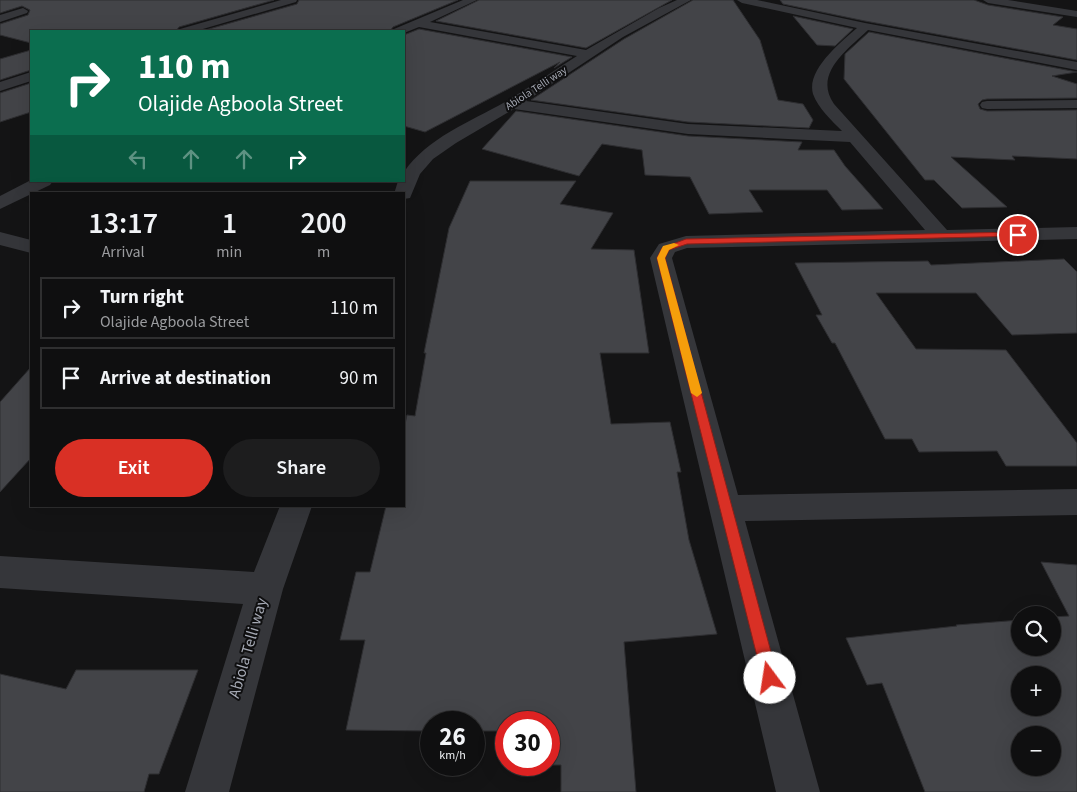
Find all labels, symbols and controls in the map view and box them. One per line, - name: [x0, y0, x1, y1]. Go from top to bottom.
- text: 110 m: [138, 42, 230, 92]
- icon: right: [55, 50, 120, 115]
- street label: Abiola Telli way: [502, 62, 570, 114]
- text: Olajide Agboola Street: [138, 88, 343, 120]
- icon: left: [124, 145, 152, 173]
- icon: ahead: [177, 145, 205, 173]
- icon: ahead: [230, 145, 258, 173]
- icon: right: [283, 145, 311, 173]
- text: 13:17: [88, 202, 158, 245]
- text: 1: [222, 202, 237, 245]
- text: 200: [301, 202, 347, 245]
- pin: [997, 214, 1039, 256]
- icon: arrive: [1004, 221, 1032, 249]
- text: Arrival: [102, 241, 145, 263]
- text: min: [216, 241, 242, 263]
- text: m: [317, 241, 330, 263]
- text: Turn right: [100, 284, 184, 311]
- icon: right: [57, 294, 85, 322]
- text: 110 m: [330, 295, 378, 322]
- text: Olajide Agboola Street: [100, 311, 249, 333]
- icon: arrive: [57, 364, 85, 392]
- text: Arrive at destination: [100, 365, 271, 392]
- text: 90 m: [340, 365, 378, 392]
- button: Exit: [55, 439, 213, 497]
- button: Share: [223, 439, 380, 497]
- street label: Abiola Telli way: [223, 595, 273, 701]
- map controls: [1011, 606, 1061, 776]
- button: search: [1011, 606, 1061, 656]
- position arrow: [743, 651, 795, 703]
- button: +: [1011, 666, 1061, 716]
- speed limit sign: 30: [495, 711, 560, 776]
- text: 26: [439, 719, 466, 755]
- button: −: [1011, 726, 1061, 776]
- text: km/h: [439, 747, 466, 764]

